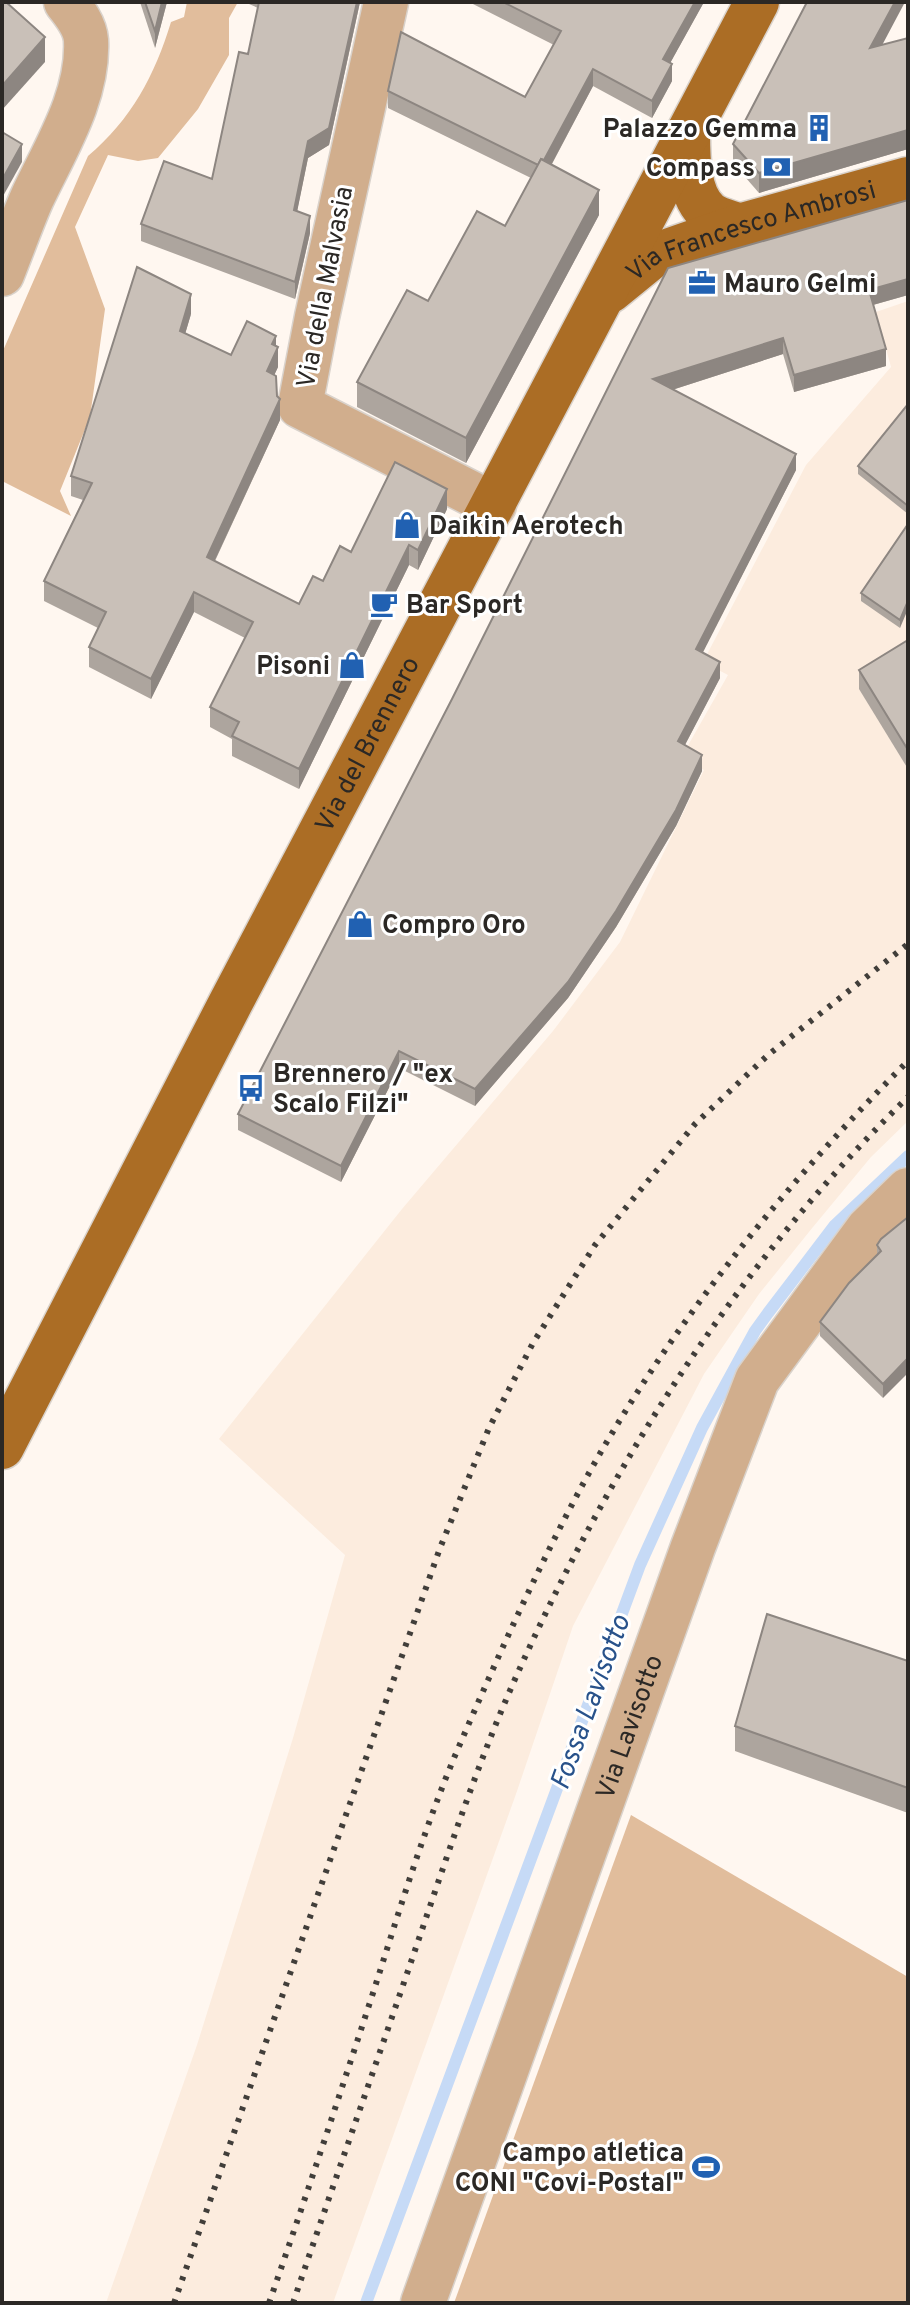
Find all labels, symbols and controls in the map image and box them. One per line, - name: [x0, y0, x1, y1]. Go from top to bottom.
- building icon: Palazzo Gemma: [804, 113, 834, 143]
- place label: Palazzo Gemma: [603, 114, 797, 147]
- bank icon: Compass: [762, 152, 792, 182]
- place label: Compass: [646, 153, 755, 186]
- street label: Via Francesco Ambrosi: [620, 175, 880, 290]
- street label: Via della Malvasia: [291, 184, 362, 391]
- office icon: Mauro Gelmi: [687, 268, 717, 298]
- place label: Mauro Gelmi: [724, 269, 876, 302]
- shop icon: Daikin Aerotech: [392, 510, 422, 540]
- place label: Daikin Aerotech: [429, 511, 624, 544]
- cafe icon: Bar Sport: [369, 589, 399, 619]
- place label: Bar Sport: [406, 590, 523, 623]
- shop icon: Pisoni: [337, 650, 367, 680]
- place label: Pisoni: [256, 651, 330, 684]
- street label: Via del Brennero: [309, 652, 429, 839]
- shop icon: Compro Oro: [345, 909, 375, 939]
- place label: Compro Oro: [382, 910, 526, 943]
- place label: Brennero / "ex Scalo Filzi": [273, 1059, 453, 1122]
- bus stop icon: Brennero / "ex Scalo Filzi": [236, 1073, 266, 1103]
- water label: Fossa Lavisotto: [544, 1611, 640, 1795]
- street label: Via Lavisotto: [590, 1651, 672, 1804]
- place label: Campo atletica CONI "Covi-Postal": [455, 2138, 684, 2201]
- sports icon: Campo atletica CONI "Covi-Postal": [691, 2152, 721, 2182]

